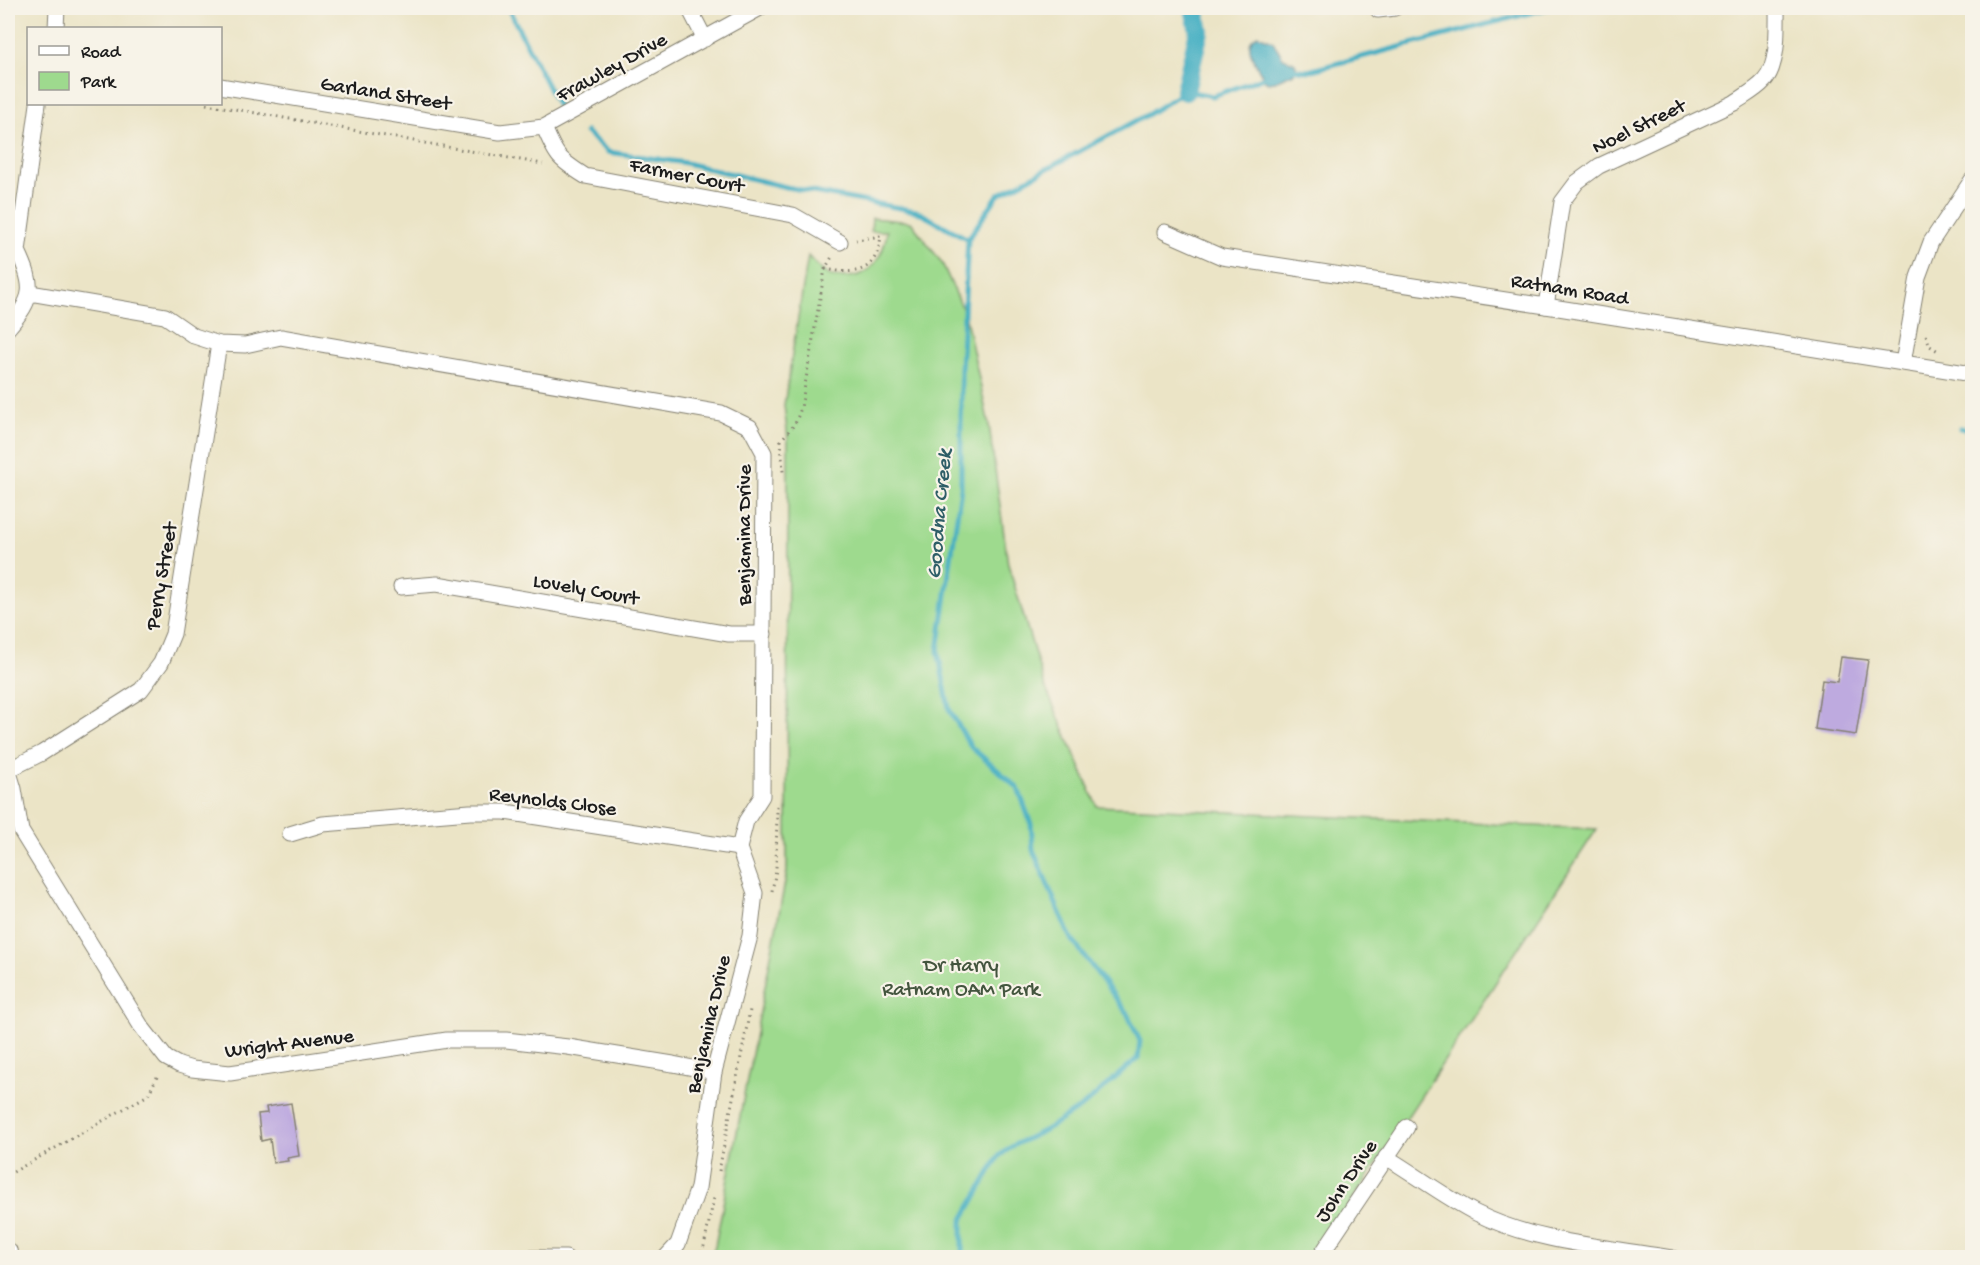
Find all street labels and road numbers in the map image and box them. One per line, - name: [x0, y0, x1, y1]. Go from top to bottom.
- street label: Frawley Drive: [552, 28, 673, 110]
- street label: Garland Street: [318, 73, 455, 118]
- street label: Noel Street: [1589, 94, 1693, 162]
- street label: Farmer Court: [626, 154, 748, 201]
- street label: Ratnam Road: [1509, 270, 1632, 313]
- street label: Benjamina Drive: [734, 463, 759, 607]
- street label: Perry Street: [142, 519, 186, 633]
- street label: Lovely Court: [531, 570, 643, 613]
- street label: Reynolds Close: [487, 783, 619, 824]
- street label: Benjamina Drive: [682, 952, 739, 1097]
- street label: Wright Avenue: [224, 1025, 356, 1066]
- street label: John Drive: [1311, 1135, 1385, 1228]

